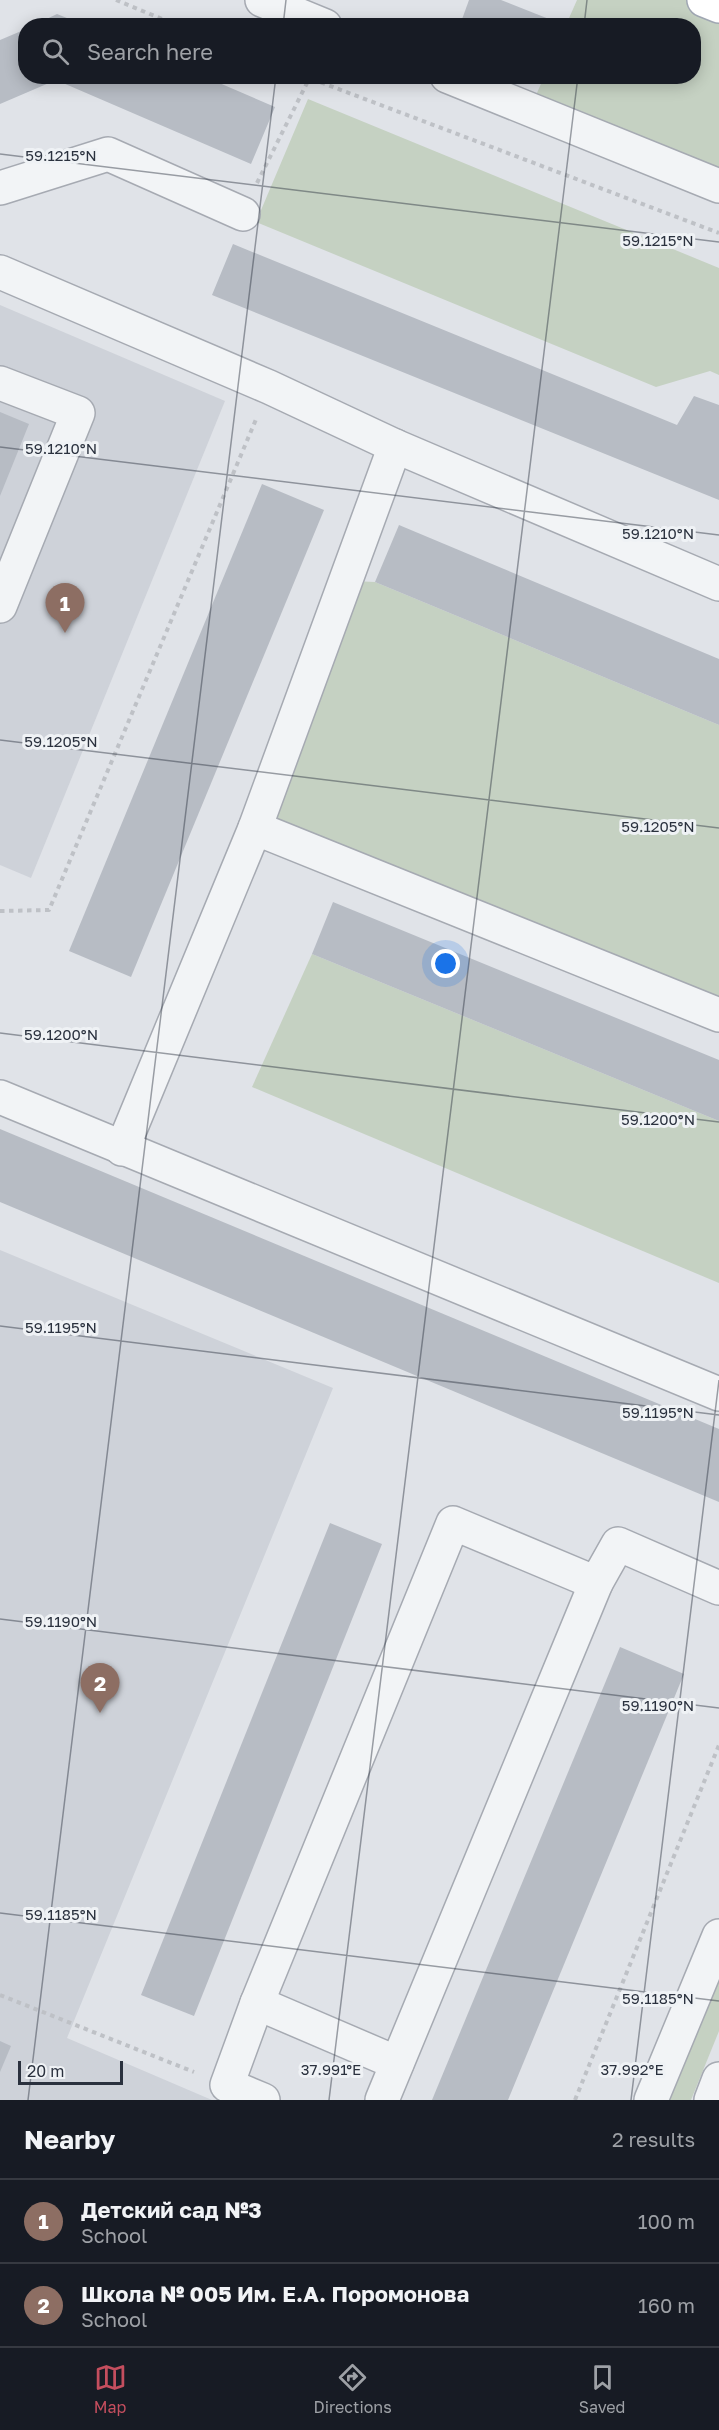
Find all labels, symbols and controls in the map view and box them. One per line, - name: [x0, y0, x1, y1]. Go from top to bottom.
- search box: [18, 18, 701, 84]
- icon: search: [39, 35, 72, 68]
- text: Search here: [87, 38, 213, 65]
- text: 59.1215°N: [25, 146, 97, 164]
- text: 59.1215°N: [622, 231, 694, 249]
- text: 59.1210°N: [25, 439, 97, 457]
- text: 59.1210°N: [622, 524, 694, 542]
- pin: 1: [46, 584, 84, 633]
- text: 59.1205°N: [24, 732, 98, 750]
- text: 59.1205°N: [621, 817, 695, 835]
- your location: [431, 949, 460, 978]
- text: 59.1200°N: [24, 1025, 98, 1043]
- text: 59.1200°N: [621, 1110, 695, 1128]
- text: 59.1195°N: [25, 1318, 97, 1336]
- text: 59.1195°N: [622, 1403, 694, 1421]
- text: 59.1190°N: [25, 1612, 97, 1630]
- pin: 2: [80, 1664, 120, 1713]
- text: 59.1190°N: [622, 1696, 694, 1714]
- text: 59.1185°N: [25, 1905, 97, 1923]
- text: 59.1185°N: [622, 1989, 694, 2007]
- scale bar: [18, 2058, 123, 2086]
- text: 37.991°E: [301, 2060, 361, 2078]
- text: 37.992°E: [600, 2060, 664, 2078]
- text: 20 m: [27, 2061, 64, 2081]
- text: Nearby: [24, 2124, 115, 2155]
- text: 2 results: [612, 2127, 695, 2151]
- text: Детский сад №3: [81, 2196, 262, 2223]
- text: 1: [38, 2209, 49, 2233]
- text: 100 m: [638, 2209, 695, 2233]
- text: School: [81, 2223, 147, 2247]
- text: Школа № 005 Им. Е.А. Поромонова: [81, 2280, 469, 2307]
- text: 2: [37, 2293, 50, 2317]
- text: 160 m: [638, 2293, 695, 2317]
- text: School: [81, 2307, 147, 2331]
- tab: Map: [94, 2361, 127, 2417]
- tab: Directions: [314, 2361, 392, 2417]
- tab: Saved: [579, 2361, 625, 2417]

